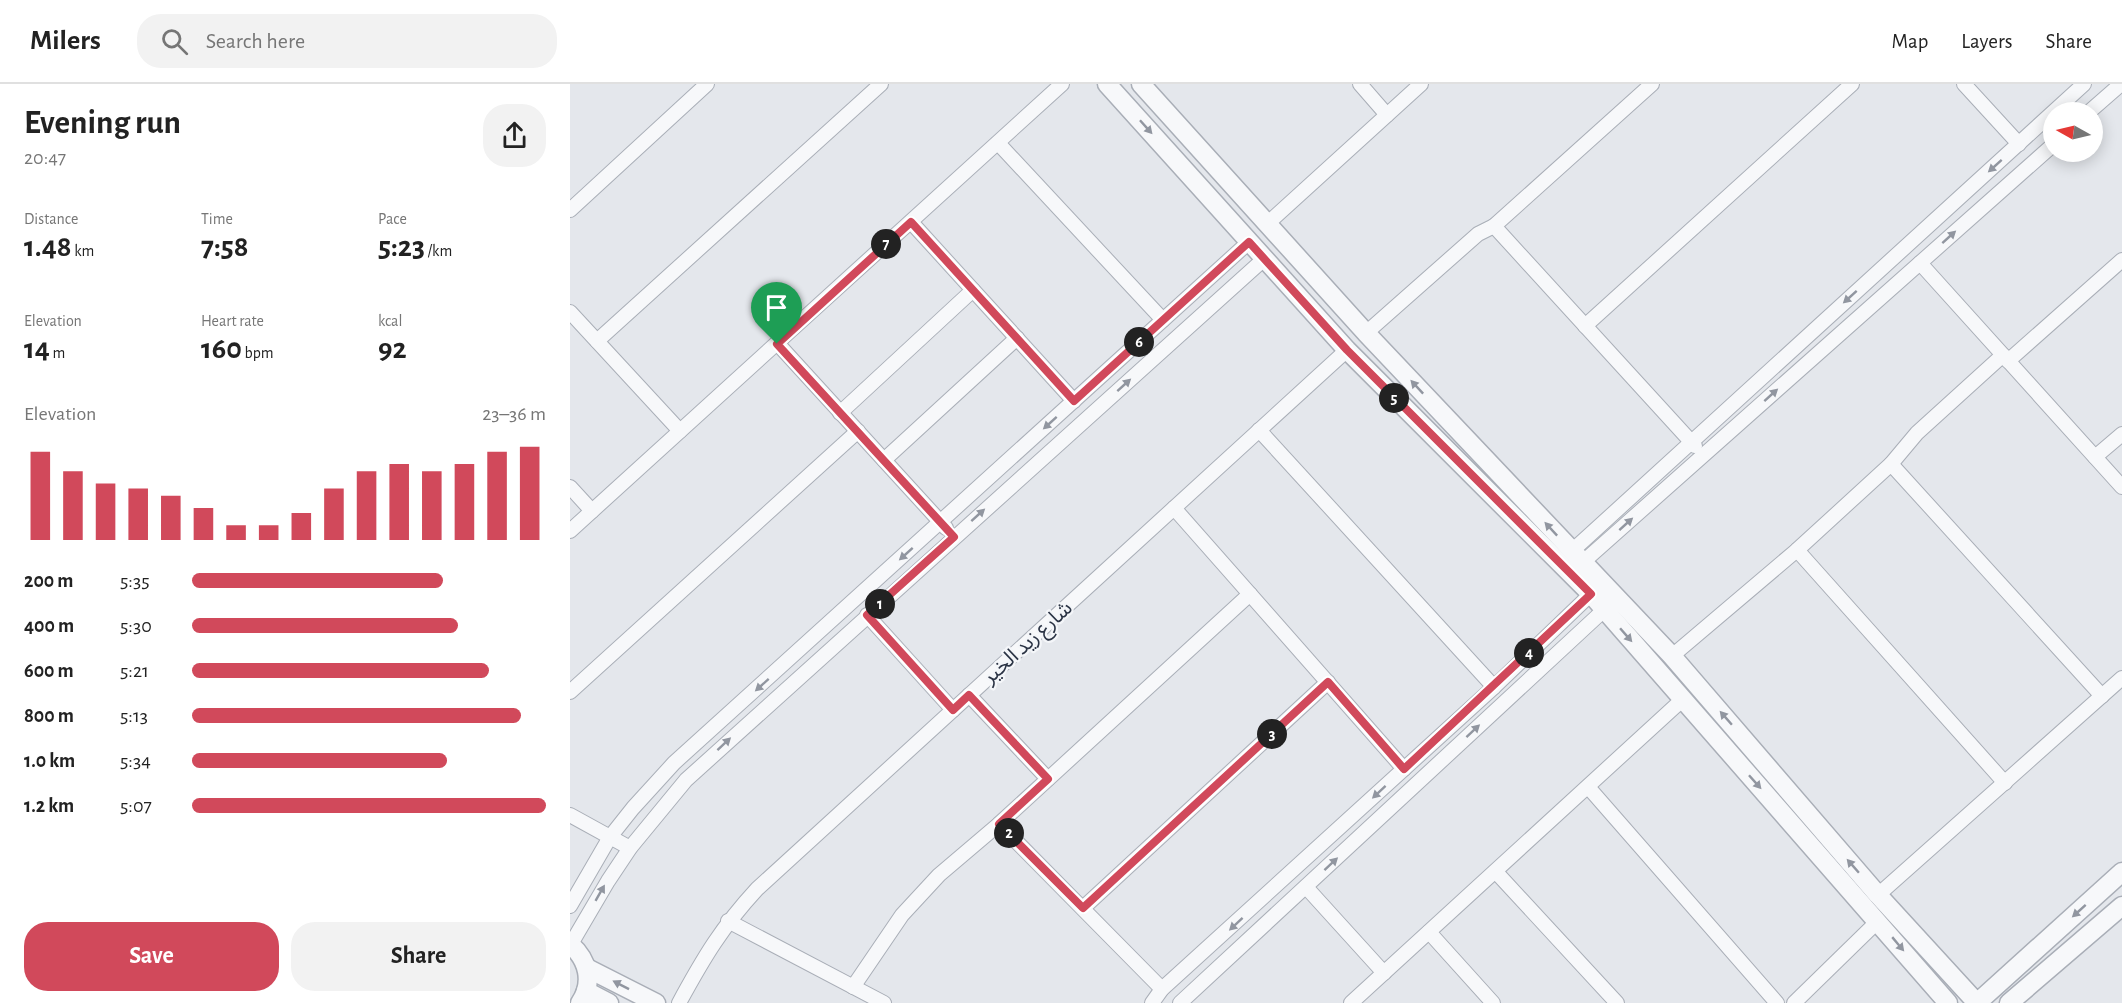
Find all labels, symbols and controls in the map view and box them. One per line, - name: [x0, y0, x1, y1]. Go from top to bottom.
- search box: [137, 14, 557, 68]
- icon: search: [158, 25, 191, 58]
- text: Milers: [30, 27, 101, 55]
- text: Search here: [206, 30, 305, 52]
- text: Map: [1892, 31, 1928, 52]
- text: Layers: [1961, 31, 2012, 52]
- text: Share: [2045, 31, 2092, 52]
- north arrow: [2043, 102, 2103, 162]
- map controls: [2043, 102, 2103, 162]
- button: share: [483, 104, 546, 167]
- text: Evening run: [24, 107, 181, 140]
- one-way arrow: [1139, 120, 1153, 135]
- text: 20:47: [24, 148, 66, 168]
- one-way arrow: [1987, 159, 2002, 173]
- text: Distance: [24, 211, 78, 227]
- text: Time: [201, 211, 233, 227]
- text: Pace: [378, 211, 407, 227]
- pin: 7: [871, 229, 901, 259]
- one-way arrow: [1941, 230, 1956, 244]
- text: 1.48: [24, 232, 72, 262]
- text: 7:58: [201, 232, 249, 262]
- text: 5:23: [378, 232, 425, 262]
- text: 7: [883, 236, 889, 252]
- text: km: [72, 243, 94, 259]
- text: /km: [425, 243, 452, 259]
- pin: [751, 282, 802, 344]
- one-way arrow: [1843, 290, 1858, 303]
- icon: arrive: [760, 291, 793, 324]
- text: Elevation: [24, 313, 82, 329]
- text: Heart rate: [201, 313, 264, 329]
- text: kcal: [378, 313, 402, 329]
- pin: 6: [1124, 327, 1154, 357]
- text: 14: [24, 334, 50, 364]
- text: 160: [201, 334, 242, 364]
- text: 92: [378, 334, 407, 364]
- text: 6: [1135, 334, 1143, 350]
- text: m: [50, 345, 65, 361]
- text: bpm: [242, 345, 274, 361]
- one-way arrow: [1116, 378, 1131, 392]
- one-way arrow: [1411, 380, 1424, 395]
- pin: 5: [1379, 383, 1409, 413]
- one-way arrow: [1763, 389, 1778, 402]
- text: 5: [1391, 390, 1397, 406]
- text: Elevation: [24, 404, 96, 424]
- text: 23–36 m: [482, 404, 546, 424]
- one-way arrow: [1044, 415, 1058, 429]
- one-way arrow: [971, 508, 986, 522]
- one-way arrow: [1618, 518, 1633, 531]
- one-way arrow: [1545, 522, 1558, 537]
- one-way arrow: [899, 547, 914, 561]
- text: 200 m: [24, 571, 73, 591]
- text: 5:35: [120, 571, 150, 591]
- pin: 1: [865, 589, 895, 619]
- text: 1: [877, 596, 883, 612]
- street label: شارع زيد الخير: [978, 597, 1079, 691]
- text: 400 m: [24, 616, 74, 636]
- text: 5:30: [120, 616, 152, 636]
- one-way arrow: [1619, 627, 1632, 642]
- pin: 4: [1514, 638, 1544, 668]
- text: 4: [1525, 645, 1533, 661]
- text: 600 m: [24, 661, 74, 681]
- text: 5:21: [120, 661, 149, 681]
- one-way arrow: [756, 678, 770, 692]
- text: 800 m: [24, 706, 74, 726]
- text: 5:13: [120, 706, 148, 726]
- one-way arrow: [1720, 711, 1733, 726]
- pin: 3: [1257, 719, 1287, 749]
- one-way arrow: [1466, 724, 1481, 738]
- text: 3: [1269, 726, 1275, 742]
- one-way arrow: [717, 737, 732, 751]
- text: 1.0 km: [24, 751, 75, 771]
- text: 5:34: [120, 751, 151, 771]
- one-way arrow: [1748, 774, 1762, 789]
- one-way arrow: [1372, 785, 1387, 799]
- text: 1.2 km: [24, 796, 74, 816]
- text: 5:07: [120, 796, 152, 816]
- pin: 2: [994, 818, 1024, 848]
- text: 2: [1005, 825, 1013, 841]
- one-way arrow: [1323, 857, 1338, 871]
- one-way arrow: [1847, 859, 1860, 874]
- one-way arrow: [595, 885, 605, 902]
- one-way arrow: [2071, 904, 2086, 918]
- one-way arrow: [1229, 917, 1244, 930]
- button: Save: [24, 922, 279, 991]
- button: Share: [291, 922, 546, 991]
- one-way arrow: [1891, 936, 1904, 952]
- one-way arrow: [613, 981, 630, 990]

